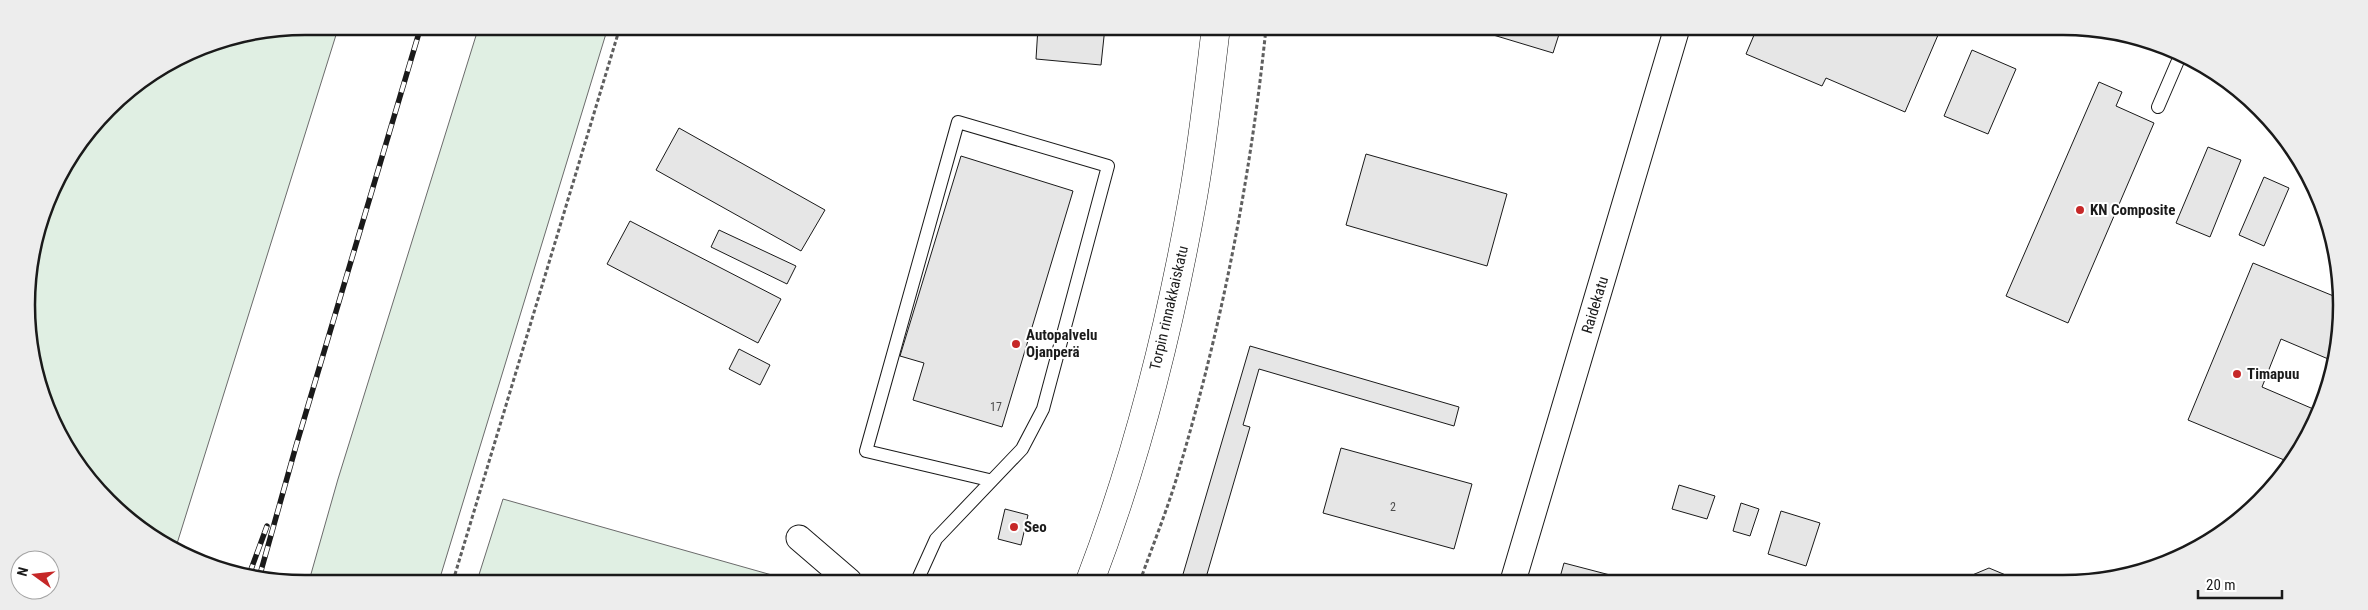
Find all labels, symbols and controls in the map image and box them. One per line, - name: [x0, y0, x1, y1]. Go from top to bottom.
- place label: KN Composite: [2090, 201, 2175, 219]
- marker: KN Composite: [2074, 204, 2086, 216]
- street label: Torpin rinnakkaiskatu: [1146, 244, 1192, 372]
- street label: Raidekatu: [1578, 274, 1612, 336]
- place label: Autopalvelu Ojanperä: [1026, 326, 1097, 361]
- marker: Autopalvelu Ojanperä: [1010, 338, 1022, 350]
- place label: Timapuu: [2247, 365, 2299, 383]
- marker: Timapuu: [2231, 368, 2243, 380]
- house number: 17: [990, 400, 1002, 414]
- house number: 2: [1390, 500, 1396, 514]
- place label: Seo: [1024, 518, 1047, 536]
- marker: Seo: [1008, 521, 1020, 533]
- north arrow: [10, 550, 60, 600]
- text: N: [14, 565, 31, 578]
- scale bar: [2198, 568, 2282, 600]
- text: 20 m: [2206, 576, 2236, 594]

